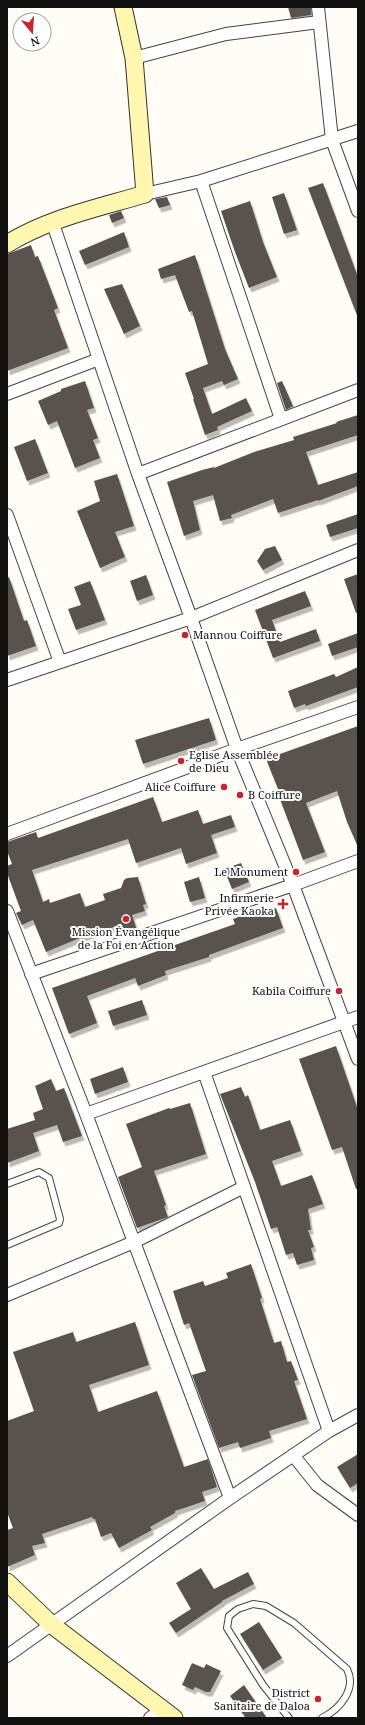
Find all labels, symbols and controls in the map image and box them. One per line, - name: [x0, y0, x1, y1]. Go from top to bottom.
- north arrow: [12, 12, 52, 52]
- text: N: [28, 34, 42, 51]
- place label: Mannou Coiffure: [193, 627, 282, 642]
- marker: Mannou Coiffure: [180, 630, 190, 640]
- place label: Eglise Assemblée de Dieu: [189, 747, 278, 775]
- marker: Eglise Assemblée de Dieu: [176, 756, 186, 766]
- place label: Alice Coiffure: [145, 779, 216, 794]
- marker: Alice Coiffure: [219, 782, 229, 792]
- place label: B Coiffure: [248, 787, 301, 802]
- marker: B Coiffure: [235, 790, 245, 800]
- place label: Le Monument: [214, 864, 288, 879]
- marker: Le Monument: [291, 867, 301, 877]
- place label: Infirmerie Privée Kaoka: [205, 890, 274, 918]
- marker: Infirmerie Privée Kaoka: [277, 898, 289, 910]
- marker: Mission Évangélique de la Foi en Action: [121, 914, 131, 924]
- place label: Mission Évangélique de la Foi en Action: [72, 924, 180, 952]
- place label: Kabila Coiffure: [252, 983, 331, 998]
- marker: Kabila Coiffure: [334, 986, 344, 996]
- place label: District Sanitaire de Daloa: [214, 1685, 310, 1713]
- marker: District Sanitaire de Daloa: [313, 1694, 323, 1704]

